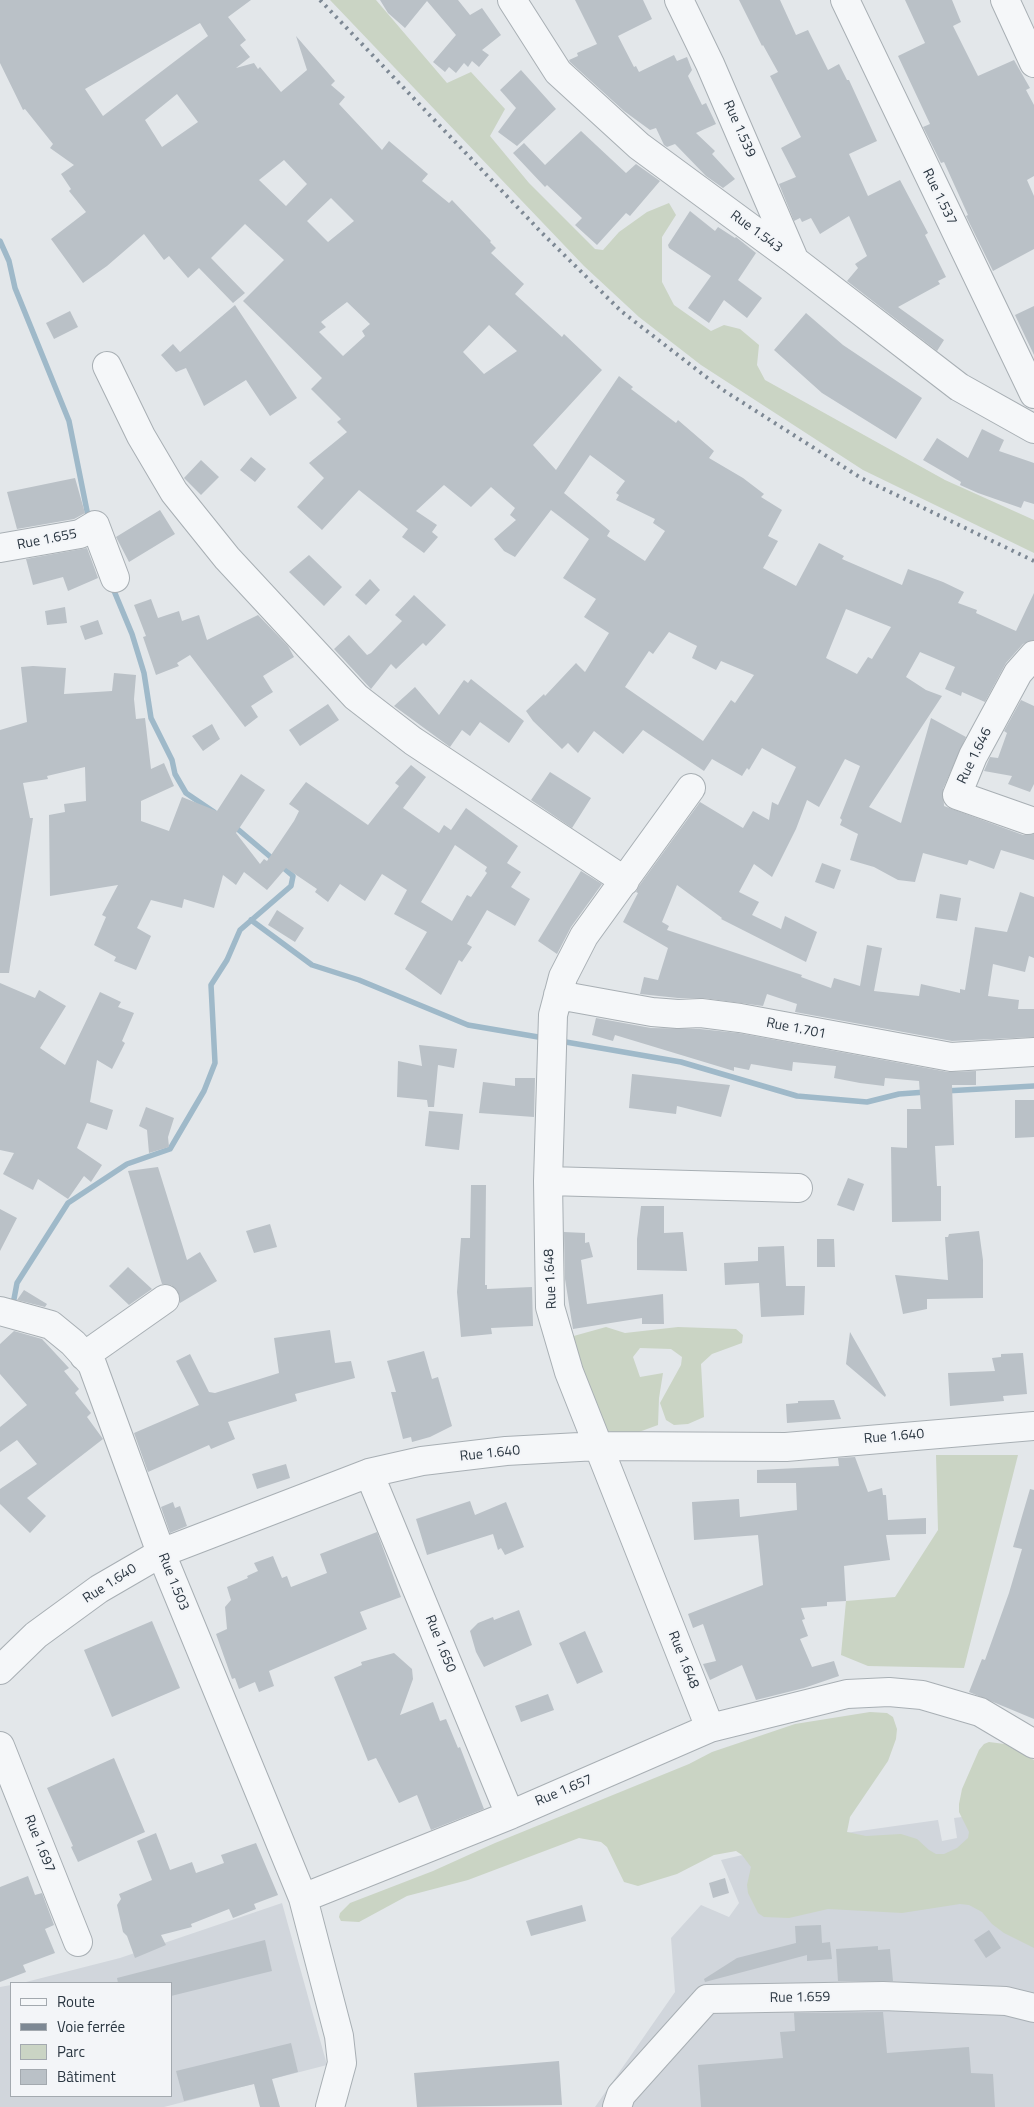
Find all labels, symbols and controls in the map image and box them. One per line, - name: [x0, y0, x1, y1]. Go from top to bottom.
- street label: Rue 1.539: [719, 98, 759, 160]
- street label: Rue 1.537: [918, 166, 960, 228]
- street label: Rue 1.543: [727, 207, 785, 257]
- street label: Rue 1.655: [16, 526, 78, 554]
- street label: Rue 1.646: [954, 725, 996, 787]
- street label: Rue 1.701: [765, 1015, 827, 1043]
- street label: Rue 1.648: [541, 1248, 561, 1310]
- street label: Rue 1.640: [863, 1426, 925, 1448]
- street label: Rue 1.640: [459, 1442, 521, 1466]
- street label: Rue 1.503: [154, 1551, 192, 1613]
- street label: Rue 1.640: [80, 1560, 140, 1608]
- street label: Rue 1.650: [421, 1613, 459, 1675]
- street label: Rue 1.648: [664, 1629, 702, 1691]
- street label: Rue 1.657: [533, 1771, 595, 1811]
- street label: Rue 1.697: [20, 1813, 58, 1875]
- legend: [10, 1982, 172, 2097]
- street label: Rue 1.659: [770, 1989, 830, 2007]
- text: Route: [57, 1990, 95, 2013]
- text: Voie ferrée: [57, 2015, 125, 2038]
- text: Parc: [57, 2040, 85, 2063]
- text: Bâtiment: [57, 2065, 116, 2088]

